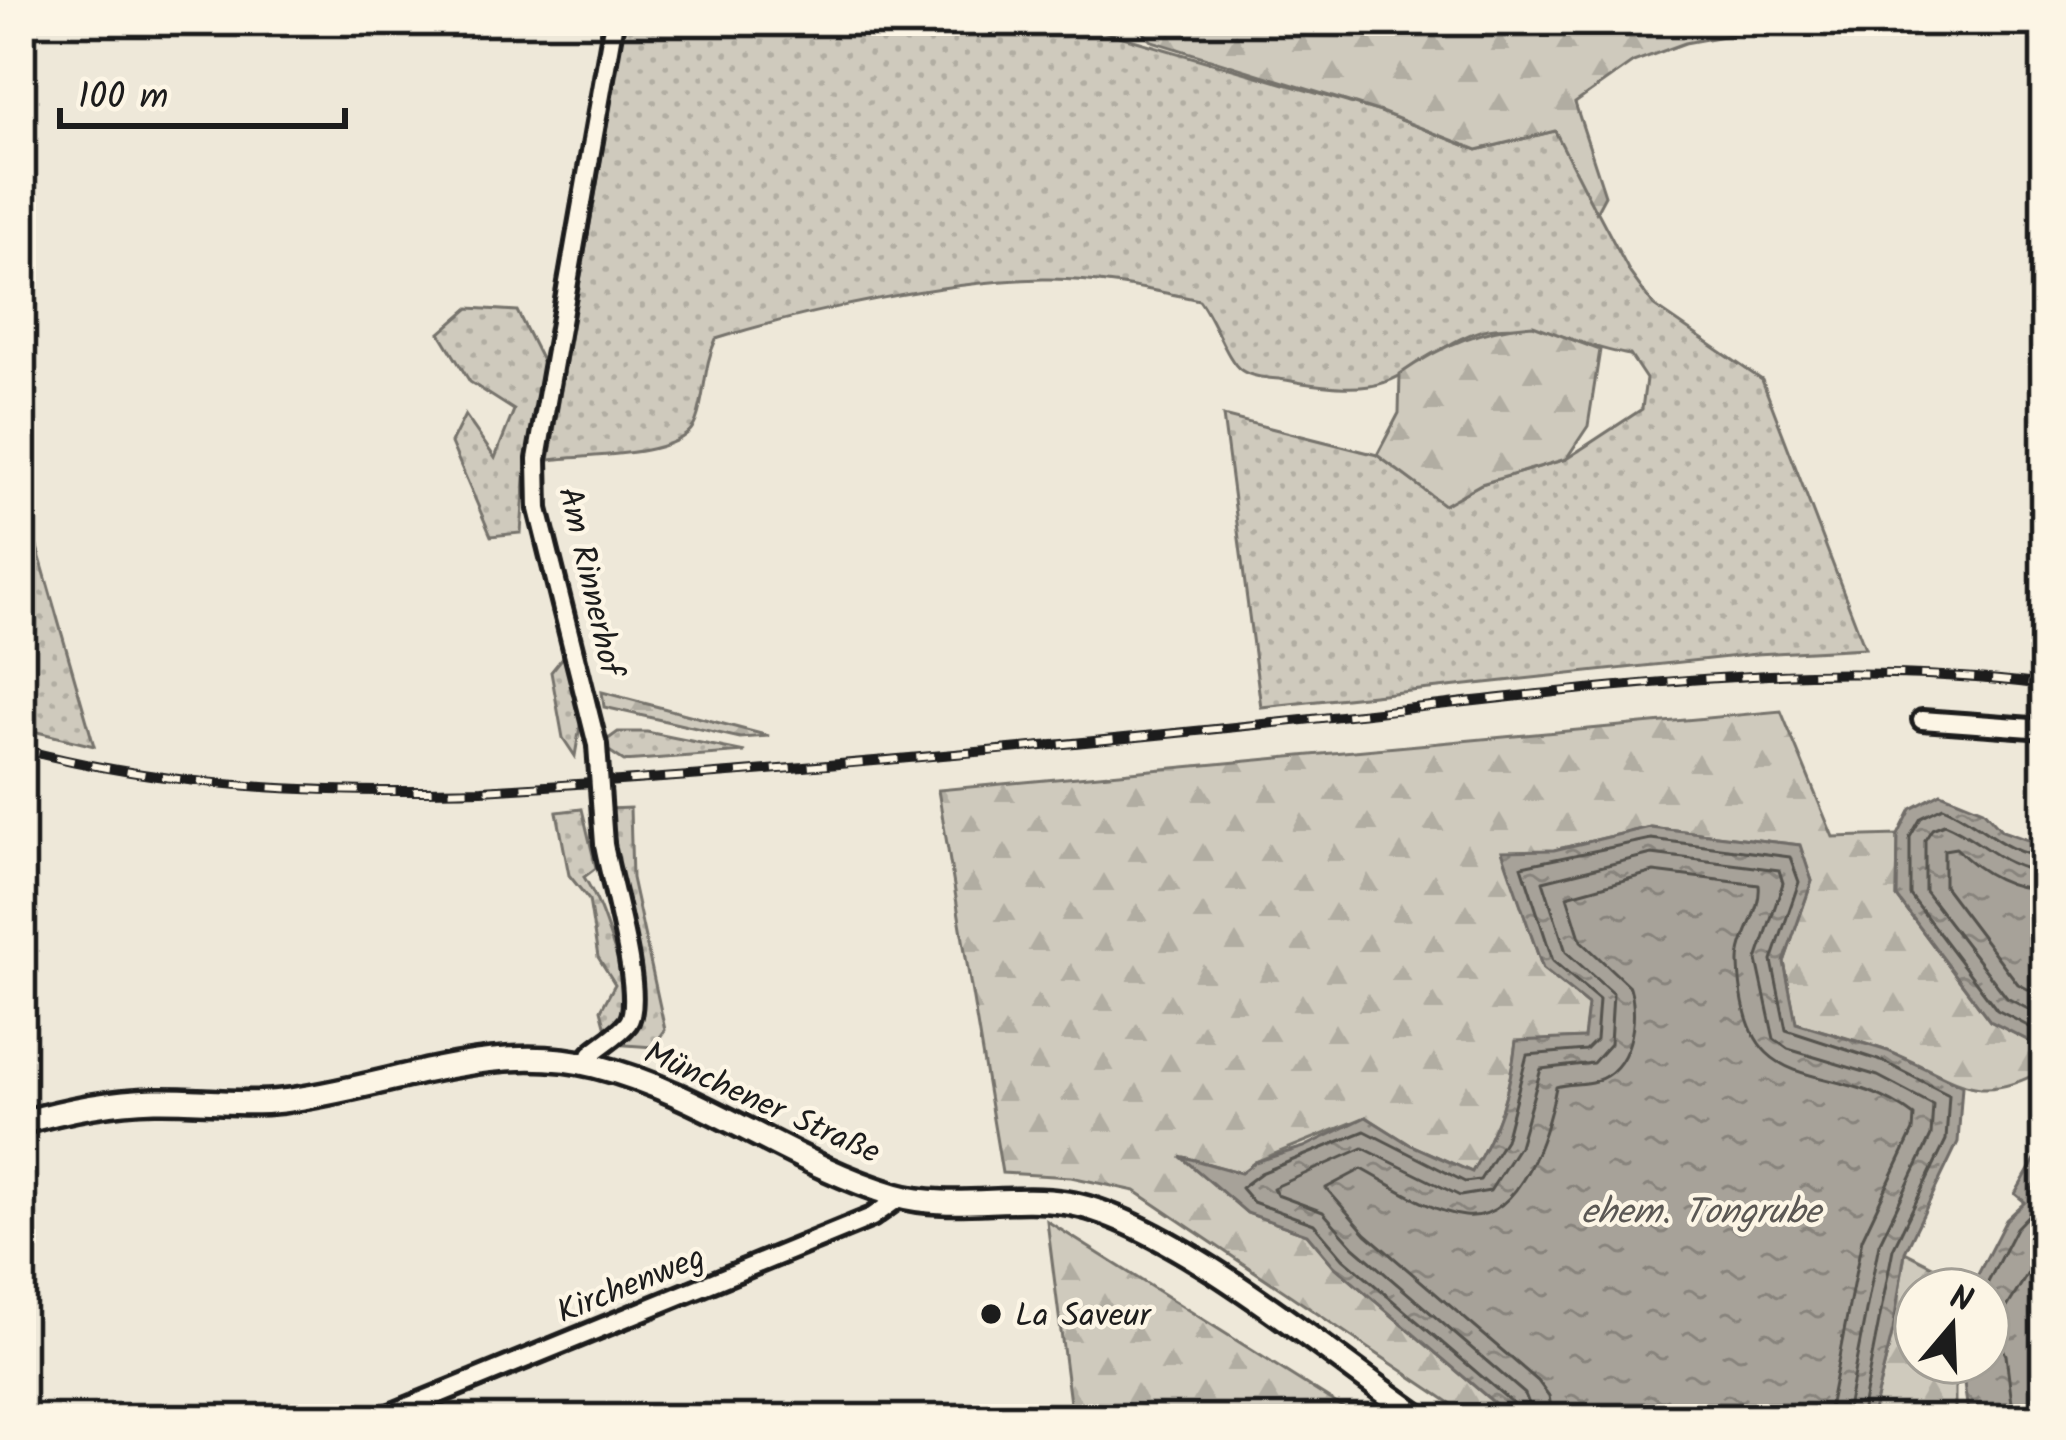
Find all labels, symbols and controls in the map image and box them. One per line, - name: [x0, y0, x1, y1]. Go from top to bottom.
- scale bar: [60, 54, 345, 128]
- text: 100 m: [78, 70, 168, 127]
- street label: Am Rinnerhof: [541, 482, 637, 685]
- street label: Münchener Straße: [635, 1028, 889, 1180]
- water label: ehem. Tongrube: [1581, 1185, 1825, 1242]
- street label: Kirchenweg: [549, 1232, 713, 1340]
- north arrow: [1892, 1266, 2012, 1386]
- text: N: [1942, 1272, 1979, 1329]
- place label: La Saveur: [1015, 1291, 1152, 1344]
- marker: La Saveur: [978, 1301, 1004, 1327]

